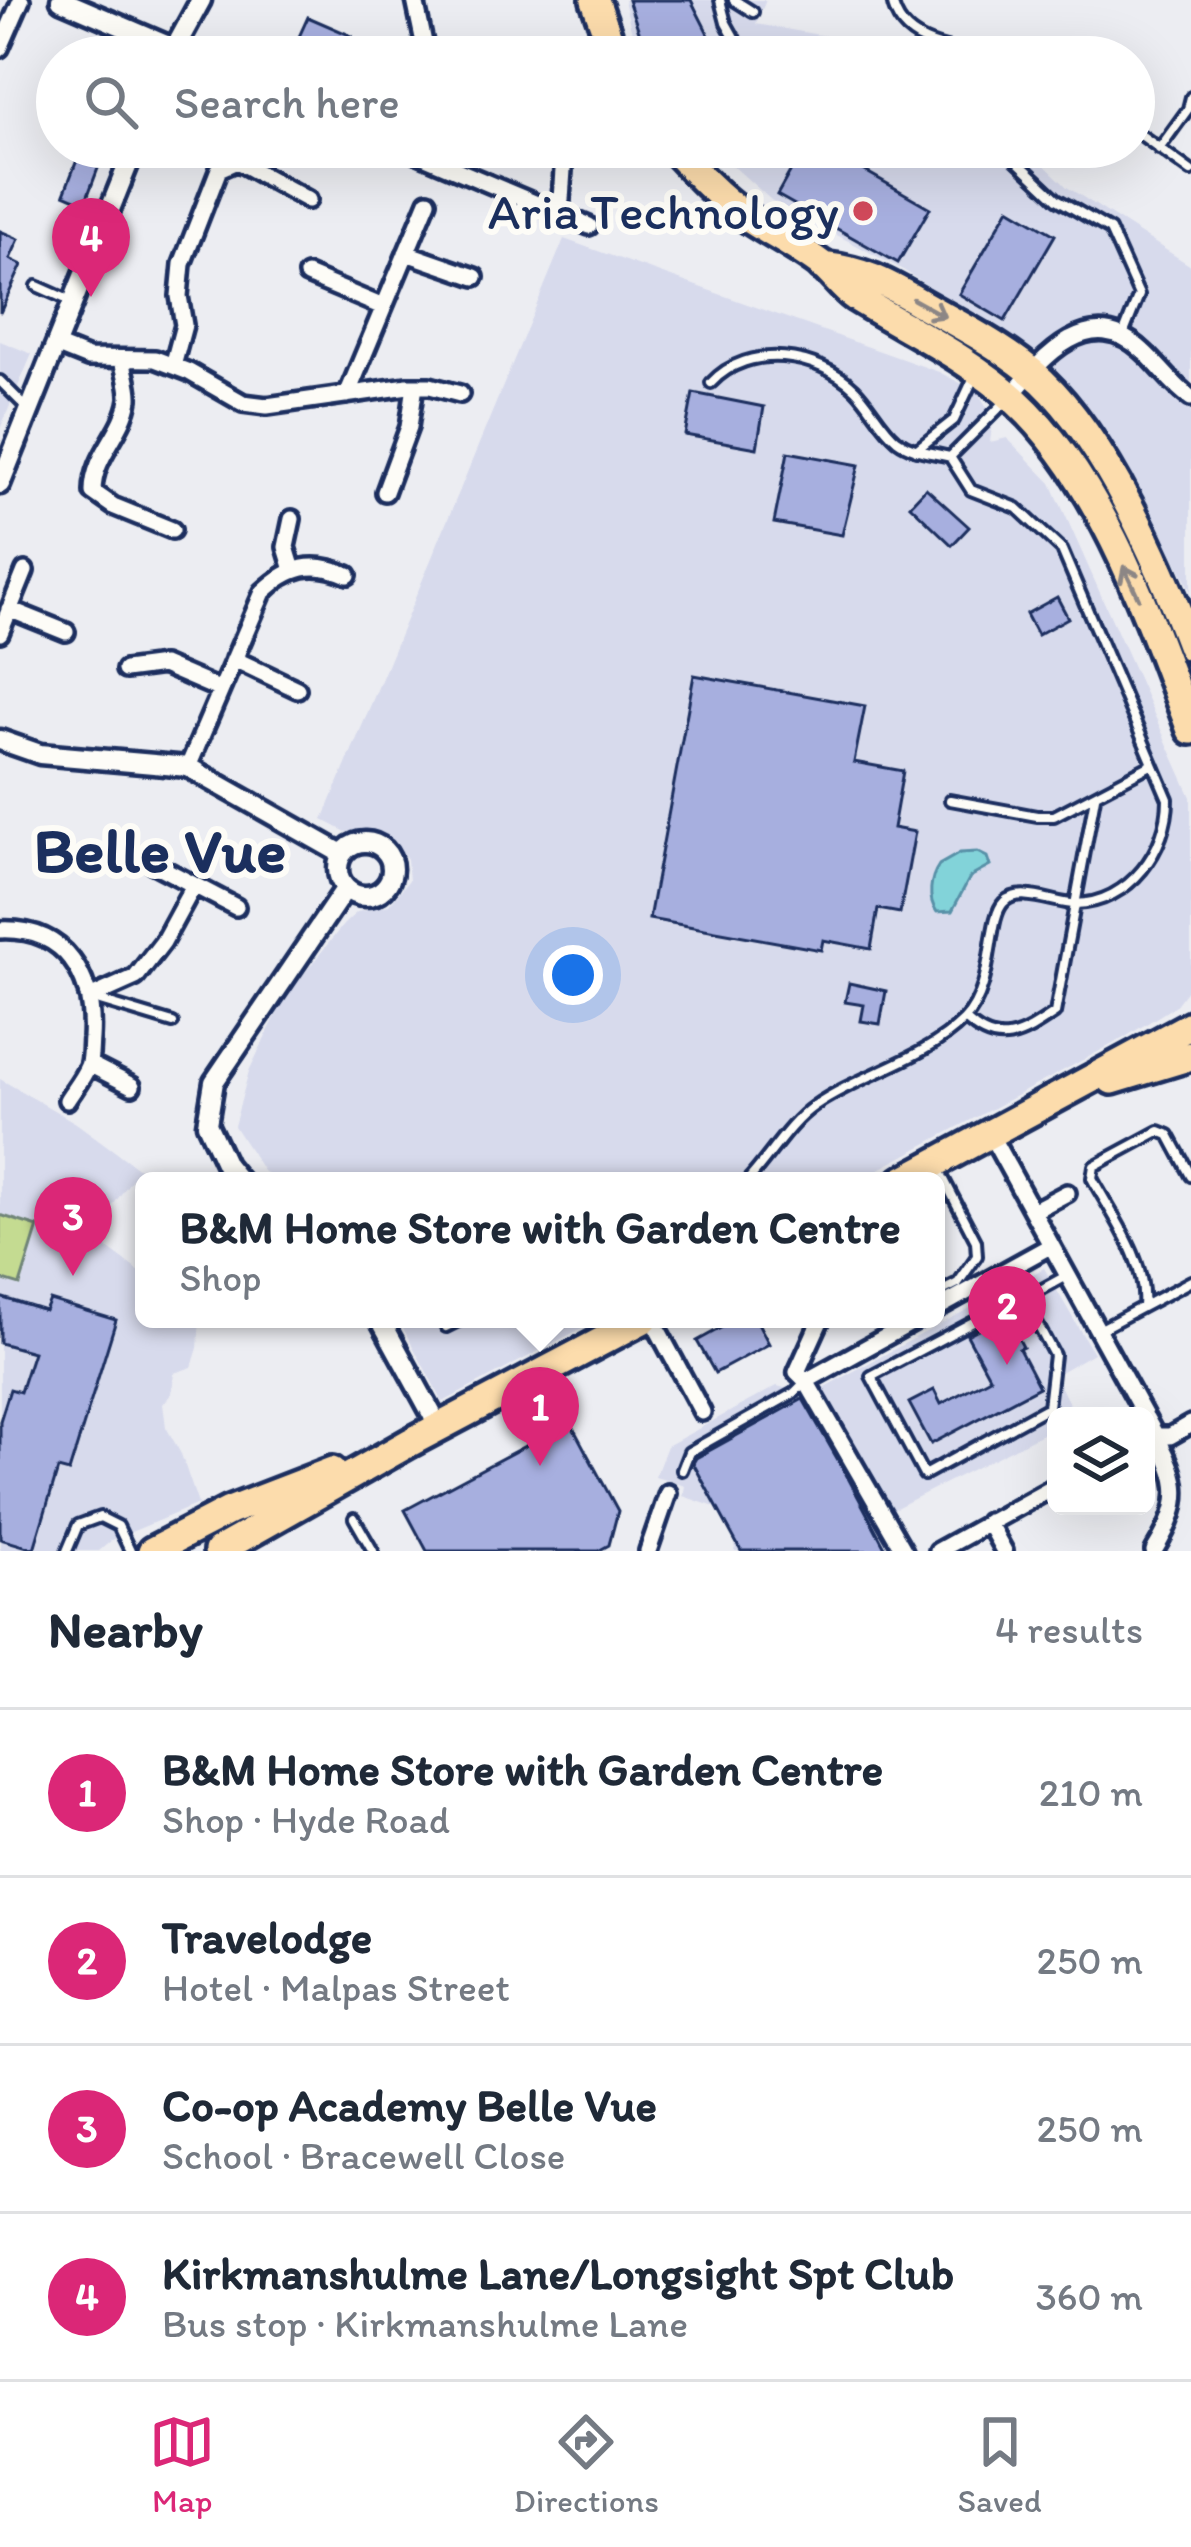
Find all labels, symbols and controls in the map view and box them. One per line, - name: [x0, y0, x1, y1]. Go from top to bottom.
- search box: [36, 36, 1155, 168]
- icon: search: [78, 69, 144, 135]
- text: Search here: [174, 75, 400, 129]
- place label: Aria Technology: [488, 181, 839, 242]
- pin: 4: [52, 198, 130, 297]
- marker: Aria Technology: [850, 198, 876, 224]
- one-way arrow: [911, 297, 946, 320]
- one-way arrow: [1119, 565, 1141, 601]
- district label: Belle Vue: [34, 812, 286, 888]
- your location: [543, 945, 603, 1005]
- popup: [135, 1172, 945, 1328]
- pin: 3: [34, 1177, 112, 1276]
- text: B&M Home Store with Garden Centre: [179, 1200, 901, 1254]
- text: Shop: [179, 1254, 262, 1301]
- pin: 2: [968, 1266, 1046, 1365]
- pin: 1: [501, 1367, 579, 1466]
- map controls: [1047, 1407, 1155, 1515]
- button: layers: [1047, 1407, 1155, 1515]
- text: Nearby: [48, 1599, 203, 1660]
- text: 4 results: [995, 1606, 1143, 1653]
- text: B&M Home Store with Garden Centre: [162, 1742, 883, 1796]
- text: 1: [78, 1769, 96, 1816]
- text: 210 m: [1039, 1769, 1143, 1816]
- text: Shop · Hyde Road: [162, 1796, 450, 1843]
- text: Travelodge: [162, 1910, 372, 1964]
- text: 2: [77, 1937, 97, 1984]
- text: 250 m: [1036, 1937, 1143, 1984]
- text: Hotel · Malpas Street: [162, 1964, 510, 2011]
- text: Co-op Academy Belle Vue: [162, 2078, 657, 2132]
- text: 3: [76, 2105, 98, 2152]
- text: 250 m: [1036, 2105, 1143, 2152]
- text: School · Bracewell Close: [162, 2132, 565, 2179]
- text: Kirkmanshulme Lane/Longsight Spt Club: [162, 2246, 954, 2300]
- text: 4: [75, 2273, 99, 2320]
- text: 360 m: [1036, 2273, 1143, 2320]
- text: Bus stop · Kirkmanshulme Lane: [162, 2300, 688, 2347]
- tab: Map: [149, 2409, 215, 2520]
- tab: Directions: [514, 2409, 659, 2520]
- tab: Saved: [958, 2409, 1042, 2520]

